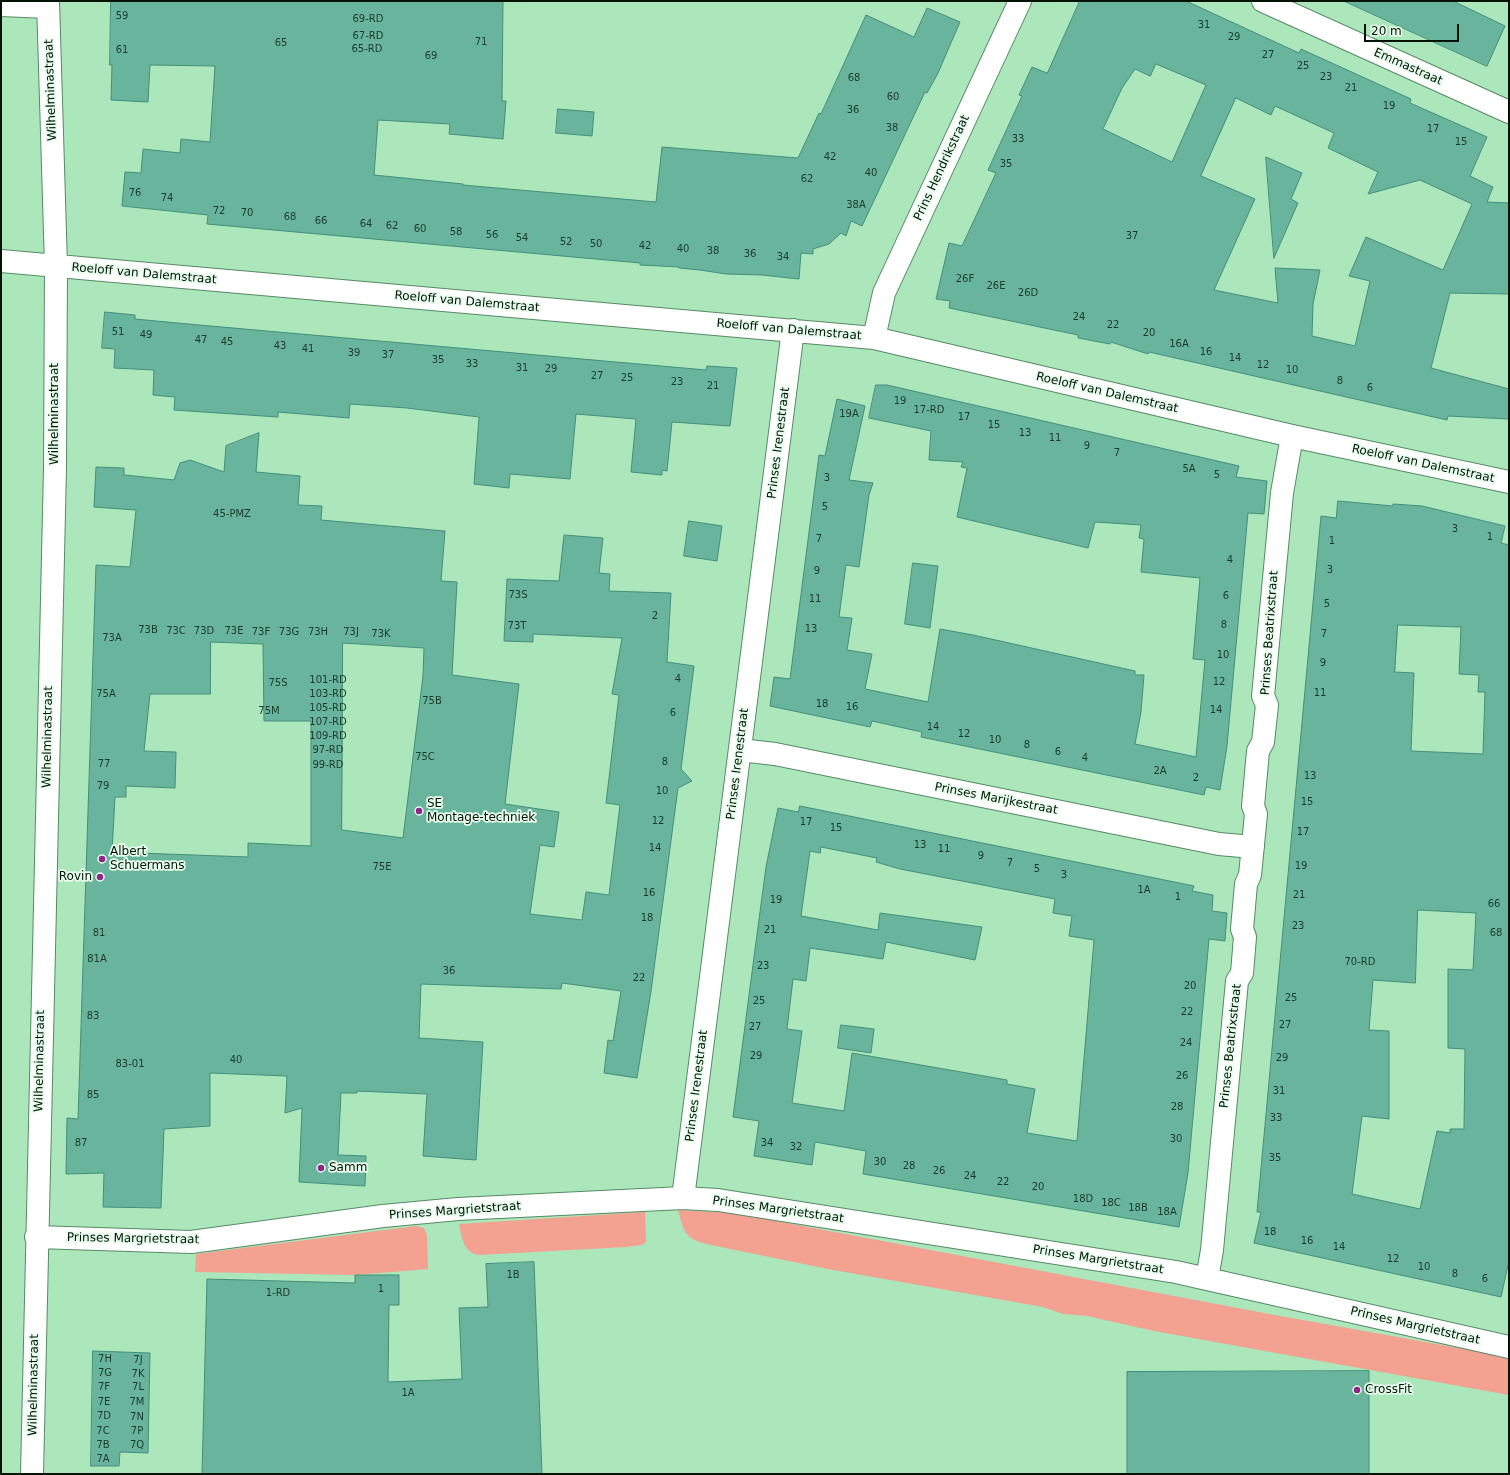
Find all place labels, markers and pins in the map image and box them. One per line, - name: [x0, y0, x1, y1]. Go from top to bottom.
- place label: SE Montage-techniek: [427, 797, 535, 825]
- marker: SE Montage-techniek: [414, 806, 424, 816]
- place label: Albert Schuermans: [110, 845, 184, 873]
- marker: Albert Schuermans: [97, 854, 107, 864]
- place label: Rovin: [59, 870, 92, 884]
- marker: Rovin: [95, 872, 105, 882]
- place label: Samm: [329, 1161, 367, 1175]
- marker: Samm: [316, 1163, 326, 1173]
- place label: CrossFit: [1365, 1383, 1412, 1397]
- marker: CrossFit: [1352, 1385, 1362, 1395]

